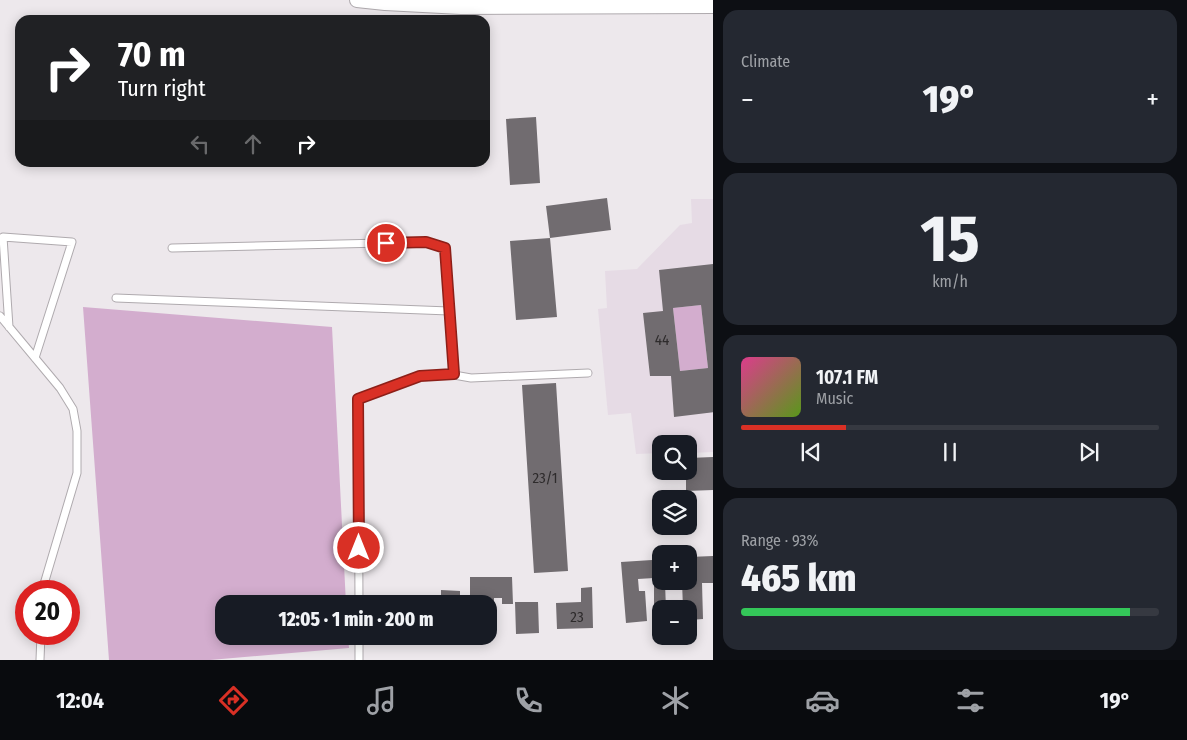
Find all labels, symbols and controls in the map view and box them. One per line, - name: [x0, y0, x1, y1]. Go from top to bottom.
- text: 70 m: [118, 33, 186, 75]
- icon: right: [35, 35, 100, 100]
- text: Climate: [741, 52, 790, 71]
- text: Turn right: [118, 75, 206, 102]
- text: 19°: [923, 76, 977, 122]
- text: −: [741, 83, 754, 116]
- text: +: [1146, 83, 1159, 116]
- icon: left: [186, 130, 214, 158]
- icon: ahead: [239, 130, 267, 158]
- icon: right: [292, 130, 320, 158]
- text: 15: [920, 200, 980, 278]
- pin: [365, 222, 407, 264]
- icon: arrive: [372, 229, 400, 257]
- text: km/h: [932, 272, 968, 291]
- house number: 44: [655, 331, 669, 349]
- text: 107.1 FM: [816, 366, 878, 389]
- text: Music: [816, 389, 853, 408]
- map controls: [652, 435, 697, 645]
- button: search: [652, 435, 697, 480]
- icon: previous: [797, 438, 825, 466]
- icon: pause: [936, 438, 964, 466]
- icon: next: [1075, 438, 1103, 466]
- house number: 23/1: [532, 469, 558, 487]
- button: layers: [652, 490, 697, 535]
- position arrow: [332, 521, 384, 573]
- text: Range · 93%: [741, 531, 819, 550]
- button: +: [652, 545, 697, 590]
- text: 465 km: [741, 555, 856, 601]
- speed limit sign: 20: [15, 580, 80, 645]
- button: −: [652, 600, 697, 645]
- text: 12:05 · 1 min · 200 m: [278, 608, 434, 631]
- house number: 23: [570, 608, 584, 626]
- icon: directions: [216, 683, 251, 718]
- icon: music: [364, 683, 399, 718]
- icon: phone: [511, 683, 546, 718]
- icon: climate: [658, 683, 693, 718]
- icon: car: [805, 683, 840, 718]
- icon: filters: [953, 683, 988, 718]
- text: 12:04: [56, 687, 104, 714]
- text: 19°: [1100, 687, 1131, 714]

